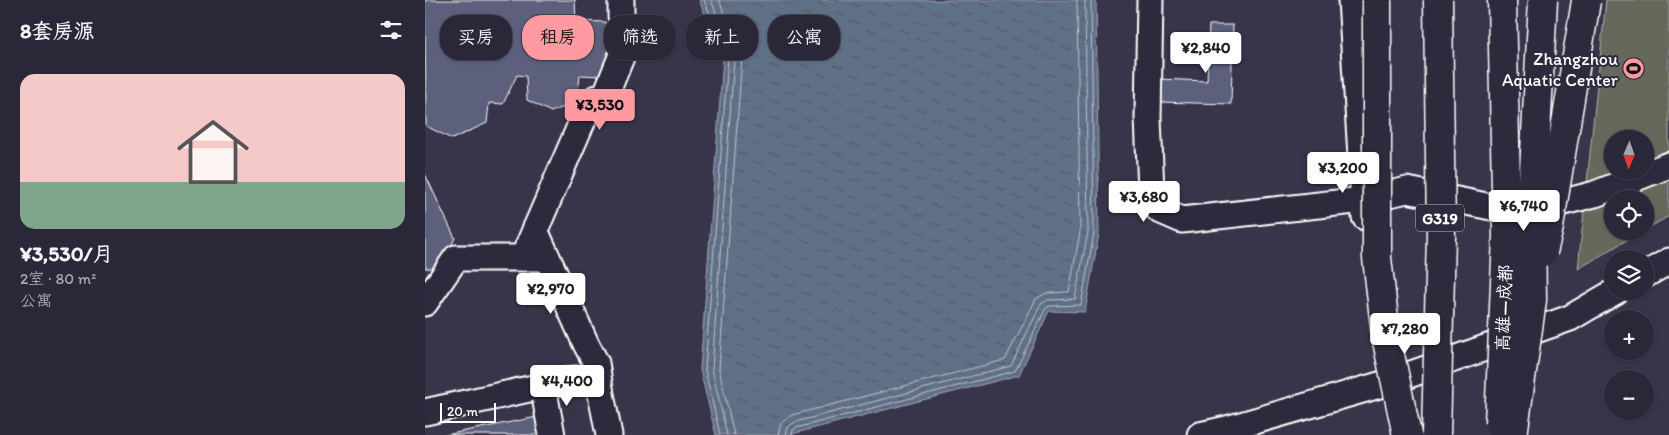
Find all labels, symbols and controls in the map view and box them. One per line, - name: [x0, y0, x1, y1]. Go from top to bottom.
- chip: 买房: [440, 15, 512, 60]
- chip: 租房: [522, 15, 594, 60]
- chip: 筛选: [604, 15, 676, 60]
- chip: 新上: [686, 15, 758, 60]
- chip: 公寓: [768, 15, 840, 60]
- icon: filters: [377, 16, 405, 44]
- text: 8套房源: [20, 18, 95, 43]
- pin: ¥2,840: [1165, 32, 1247, 74]
- text: ¥2,840: [1181, 38, 1231, 57]
- place label: Zhangzhou Aquatic Center: [1502, 48, 1619, 91]
- sports icon: Zhangzhou Aquatic Center: [1622, 57, 1646, 81]
- pin: ¥3,530: [559, 88, 641, 131]
- text: ¥3,530: [576, 95, 624, 114]
- icon: home: [168, 107, 258, 197]
- north arrow: [1604, 130, 1654, 180]
- map controls: [1604, 130, 1654, 420]
- pin: ¥3,200: [1302, 152, 1384, 194]
- text: ¥3,200: [1318, 158, 1368, 177]
- pin: ¥3,680: [1103, 180, 1185, 223]
- text: ¥3,680: [1120, 187, 1168, 206]
- pin: ¥6,740: [1483, 190, 1565, 232]
- button: locate: [1604, 190, 1654, 240]
- text: ¥6,740: [1500, 196, 1548, 215]
- road number: G319: [1416, 204, 1464, 232]
- text: ¥3,530/月: [20, 241, 113, 266]
- button: layers: [1604, 250, 1654, 300]
- street label: 高雄—成都: [1491, 264, 1517, 352]
- text: 2室 · 80 m²: [20, 269, 96, 288]
- pin: ¥2,970: [510, 272, 592, 315]
- text: ¥2,970: [527, 279, 575, 298]
- text: 公寓: [20, 291, 52, 310]
- button: +: [1604, 310, 1654, 360]
- pin: ¥7,280: [1364, 312, 1446, 355]
- text: ¥7,280: [1381, 319, 1429, 338]
- pin: ¥4,400: [526, 364, 608, 407]
- button: −: [1604, 370, 1654, 420]
- text: ¥4,400: [541, 371, 593, 390]
- scale bar: [440, 400, 496, 423]
- text: 20 m: [447, 403, 478, 420]

